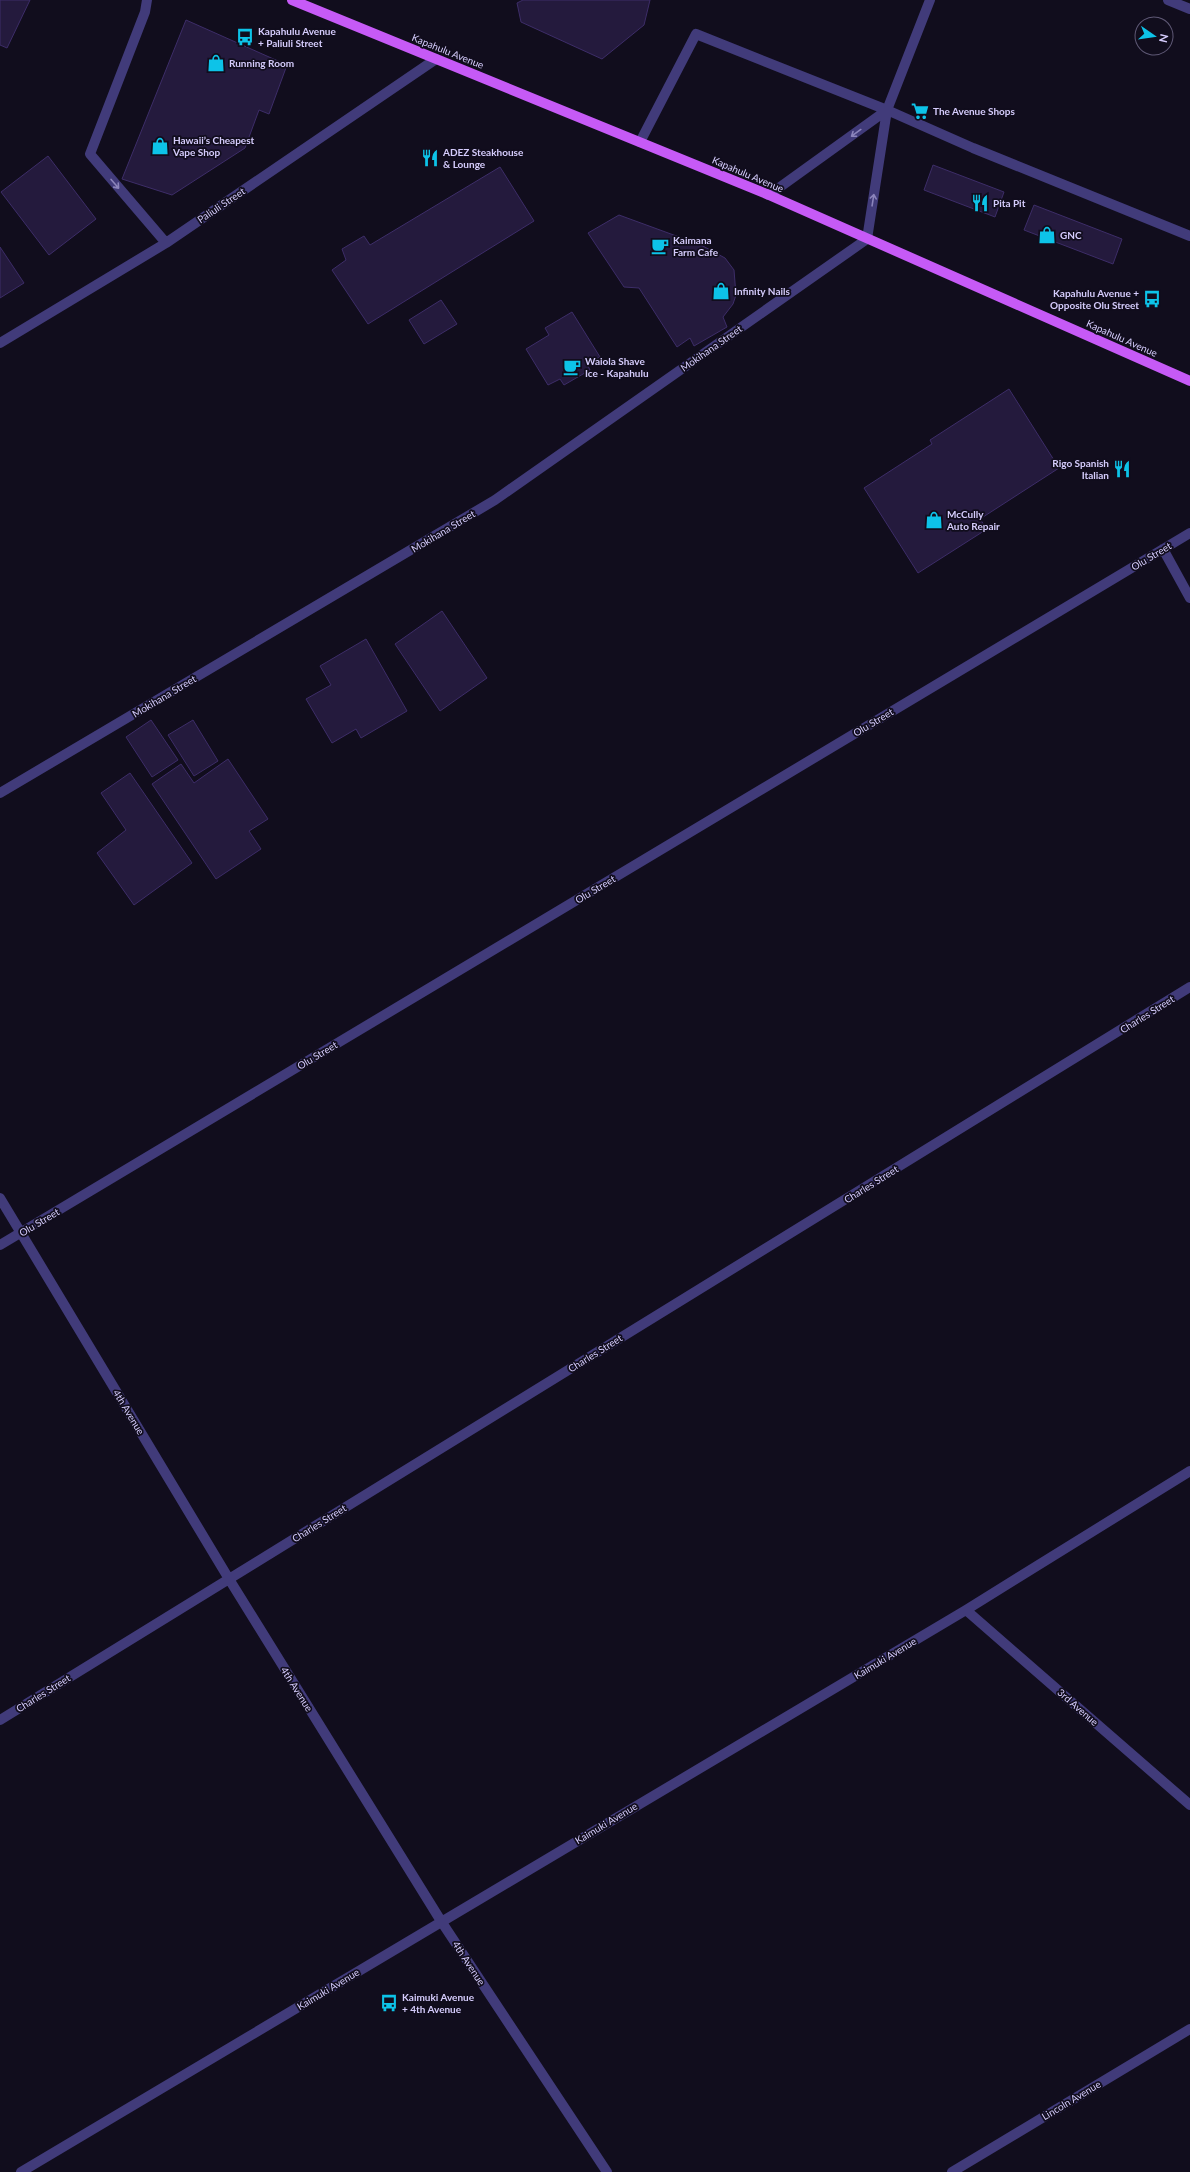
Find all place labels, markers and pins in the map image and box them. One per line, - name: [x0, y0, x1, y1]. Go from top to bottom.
- place label: Kapahulu Avenue + Paliuli Street: [258, 25, 336, 49]
- bus stop icon: Kapahulu Avenue + Paliuli Street: [235, 27, 255, 47]
- shop icon: Running Room: [206, 53, 226, 73]
- place label: Running Room: [229, 57, 294, 69]
- supermarket icon: The Avenue Shops: [910, 101, 930, 121]
- place label: The Avenue Shops: [933, 105, 1016, 117]
- place label: Hawaii’s Cheapest Vape Shop: [172, 134, 255, 158]
- shop icon: Hawaii’s Cheapest Vape Shop: [150, 136, 170, 156]
- place label: ADEZ Steakhouse & Lounge: [442, 146, 524, 170]
- restaurant icon: ADEZ Steakhouse & Lounge: [420, 148, 440, 168]
- restaurant icon: Pita Pit: [970, 193, 990, 213]
- place label: Pita Pit: [993, 197, 1026, 209]
- shop icon: GNC: [1037, 225, 1057, 245]
- place label: GNC: [1060, 229, 1082, 241]
- place label: Kaimana Farm Cafe: [673, 234, 719, 258]
- cafe icon: Kaimana Farm Cafe: [650, 236, 670, 256]
- shop icon: Infinity Nails: [711, 281, 731, 301]
- place label: Infinity Nails: [734, 285, 790, 297]
- place label: Kapahulu Avenue + Opposite Olu Street: [1050, 287, 1139, 311]
- bus stop icon: Kapahulu Avenue + Opposite Olu Street: [1142, 289, 1162, 309]
- place label: Waiola Shave Ice - Kapahulu: [585, 355, 649, 379]
- cafe icon: Waiola Shave Ice - Kapahulu: [562, 357, 582, 377]
- place label: Rigo Spanish Italian: [1052, 457, 1109, 481]
- restaurant icon: Rigo Spanish Italian: [1112, 459, 1132, 479]
- place label: McCully Auto Repair: [946, 508, 1000, 532]
- shop icon: McCully Auto Repair: [924, 510, 944, 530]
- place label: Kaimuki Avenue + 4th Avenue: [402, 1991, 475, 2015]
- bus stop icon: Kaimuki Avenue + 4th Avenue: [379, 1993, 399, 2013]

